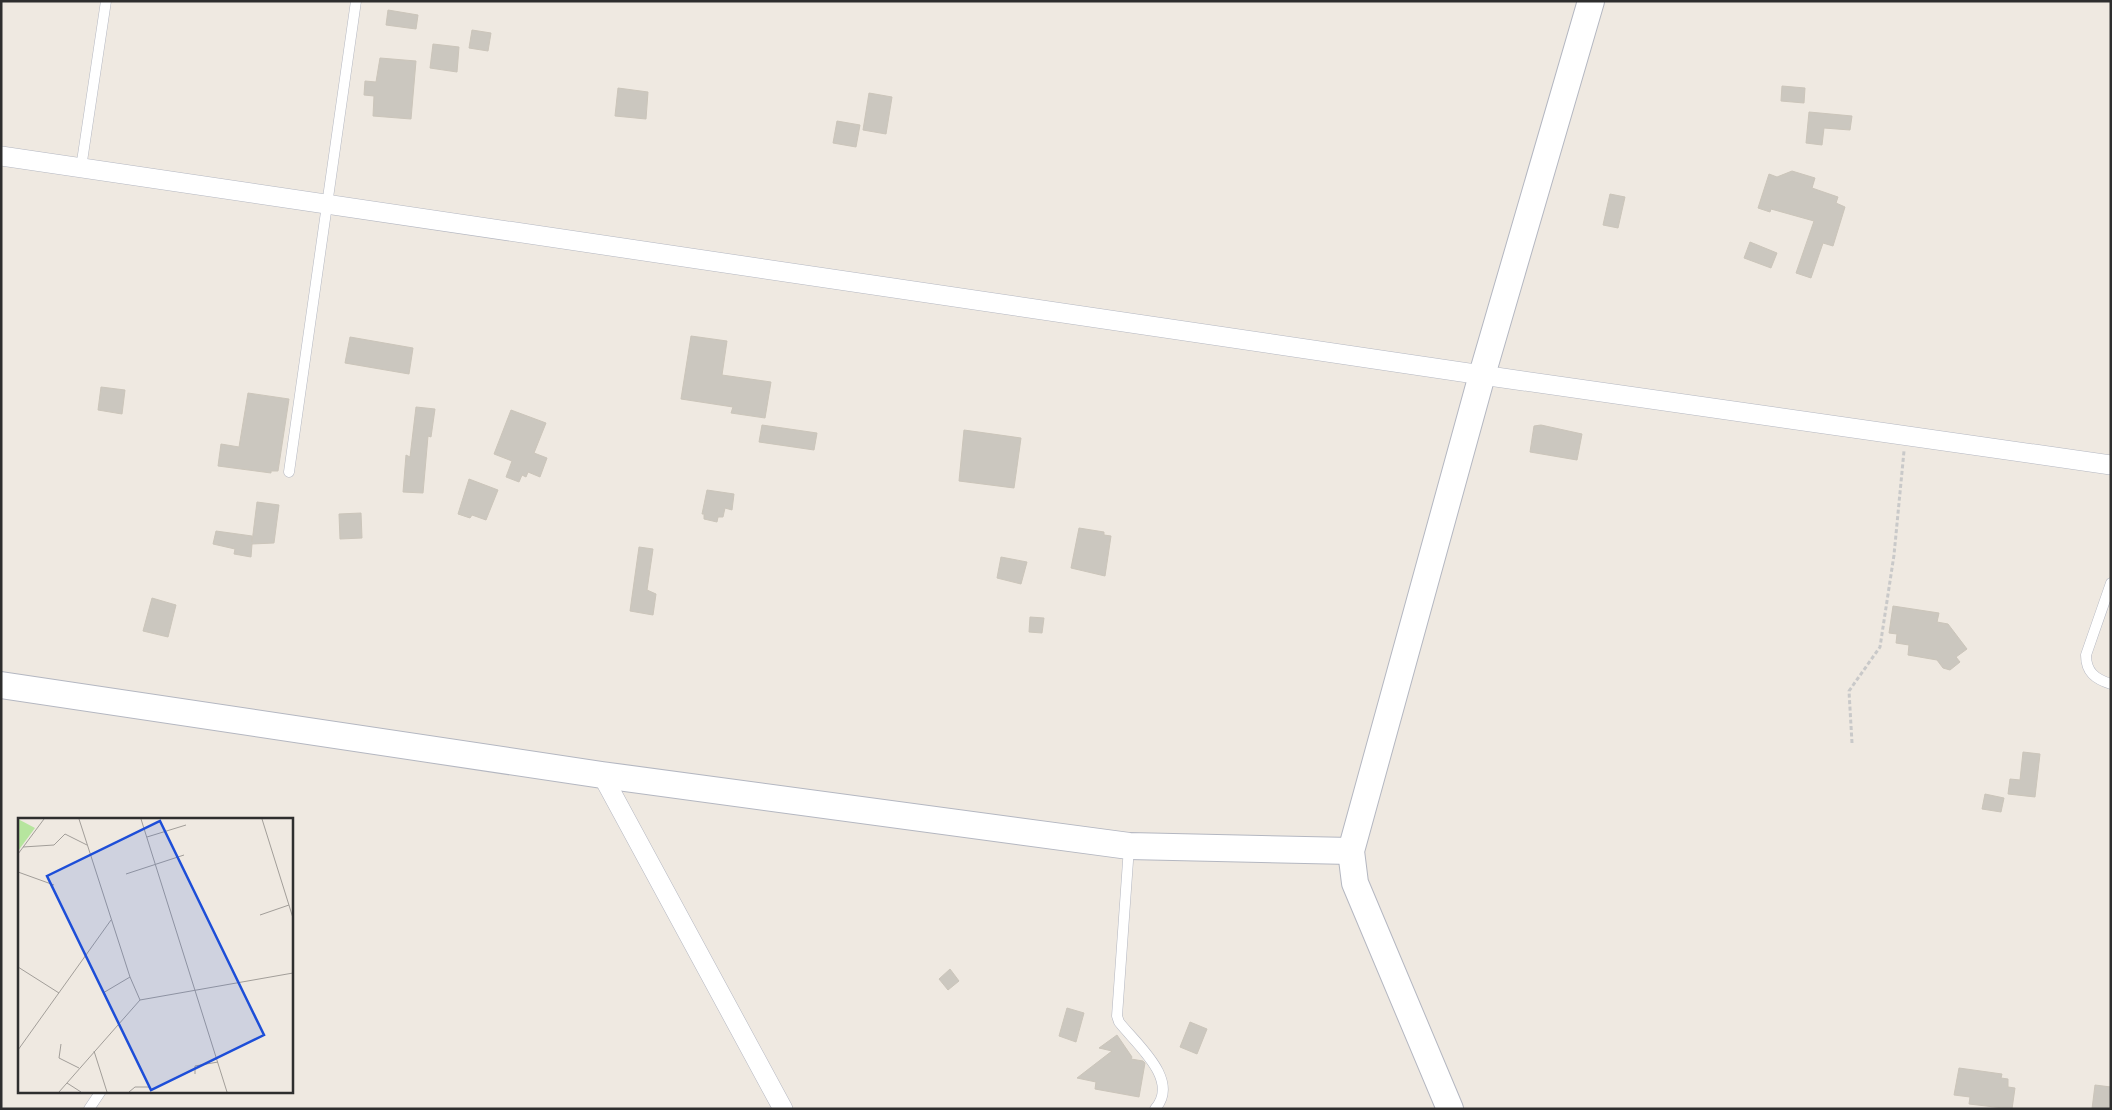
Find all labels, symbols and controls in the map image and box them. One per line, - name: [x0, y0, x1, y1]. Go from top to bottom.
- inset map: [18, 818, 292, 1092]

